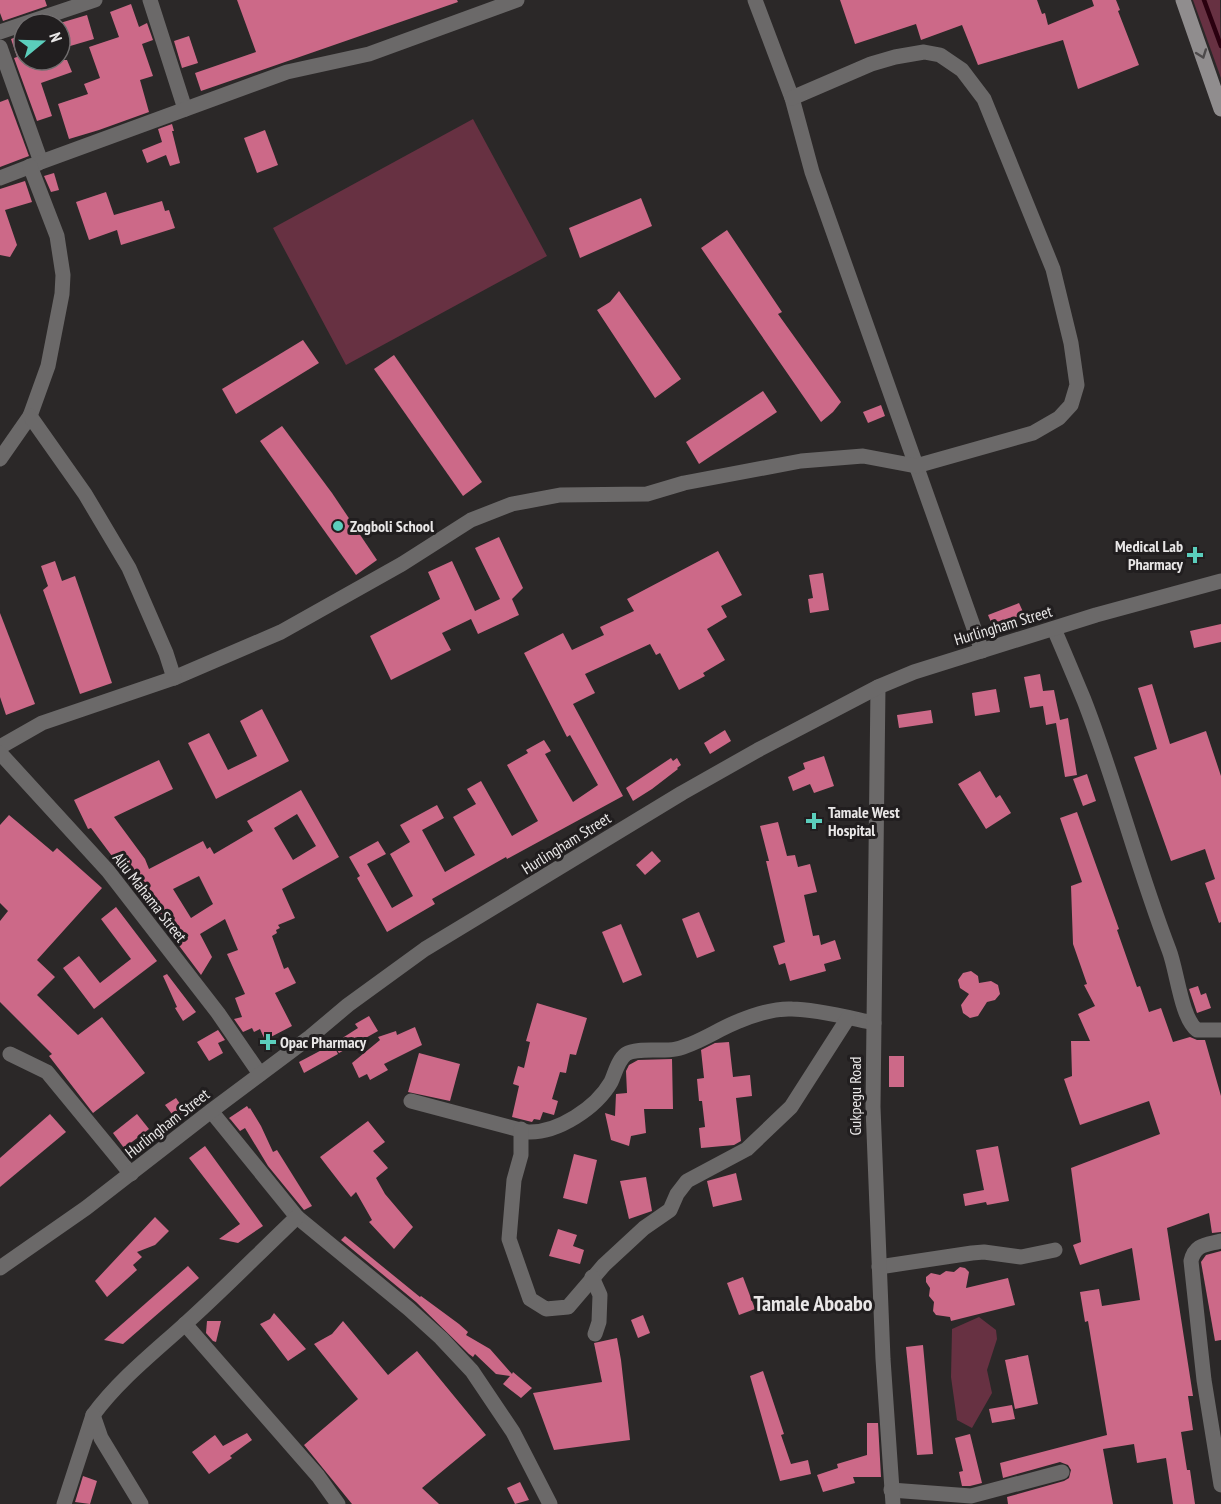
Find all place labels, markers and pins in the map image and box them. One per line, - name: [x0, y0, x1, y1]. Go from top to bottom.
- place label: Zogboli School: [350, 516, 434, 536]
- marker: Zogboli School: [331, 519, 345, 533]
- place label: Medical Lab Pharmacy: [1115, 536, 1184, 574]
- marker: Medical Lab Pharmacy: [1188, 548, 1202, 562]
- place label: Tamale West Hospital: [828, 802, 900, 840]
- marker: Tamale West Hospital: [805, 812, 823, 830]
- place label: Opac Pharmacy: [280, 1032, 367, 1052]
- marker: Opac Pharmacy: [261, 1035, 275, 1049]

